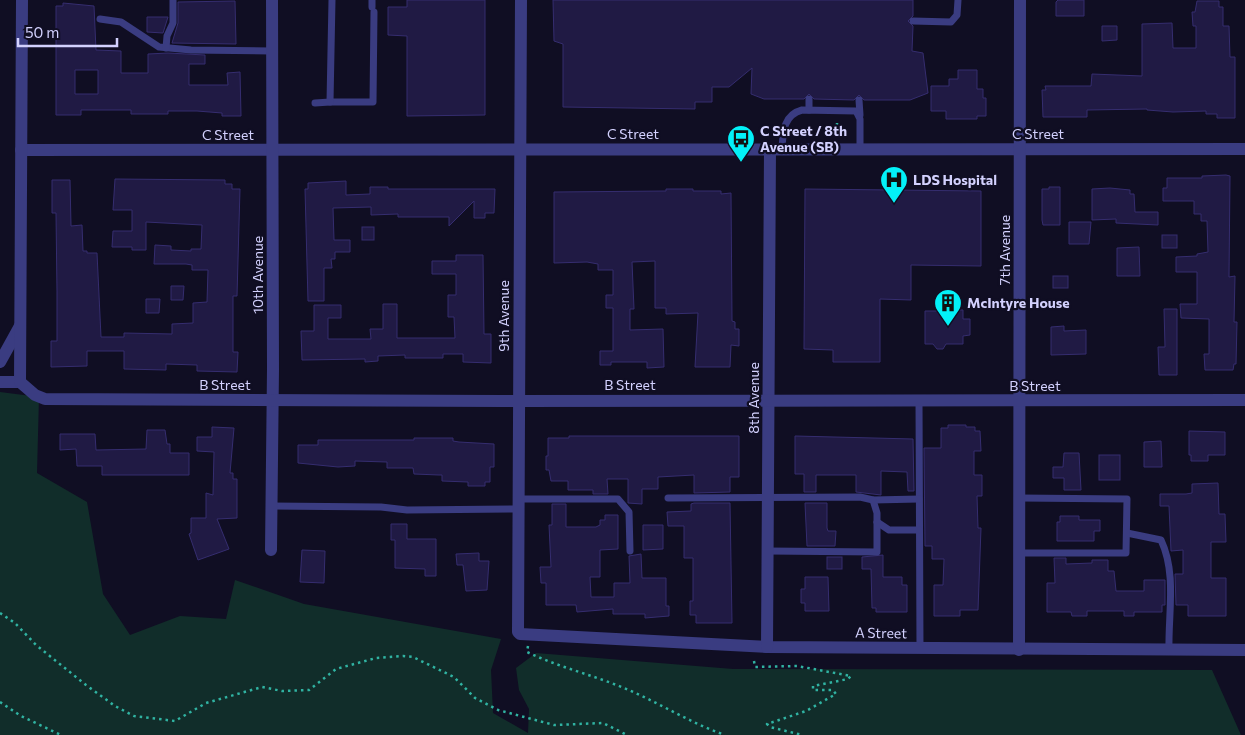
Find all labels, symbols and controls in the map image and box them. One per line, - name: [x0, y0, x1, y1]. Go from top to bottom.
- scale bar: [18, 15, 116, 47]
- text: 50 m: [25, 23, 59, 41]
- place label: C Street / 8th Avenue (SB): [760, 122, 847, 155]
- bus stop icon: C Street / 8th Avenue (SB): [726, 124, 756, 163]
- street label: C Street: [607, 125, 659, 142]
- street label: C Street: [1012, 125, 1064, 142]
- street label: C Street: [202, 126, 254, 143]
- hospital icon: LDS Hospital: [879, 165, 909, 204]
- place label: LDS Hospital: [913, 171, 997, 188]
- street label: 7th Avenue: [996, 215, 1013, 285]
- street label: 10th Avenue: [249, 236, 266, 314]
- street label: 9th Avenue: [495, 280, 512, 352]
- building icon: McIntyre House: [933, 288, 963, 327]
- place label: McIntyre House: [967, 294, 1070, 311]
- street label: 8th Avenue: [745, 362, 762, 434]
- street label: B Street: [199, 376, 251, 393]
- street label: B Street: [604, 376, 656, 393]
- street label: B Street: [1009, 377, 1061, 394]
- street label: A Street: [855, 624, 907, 641]

